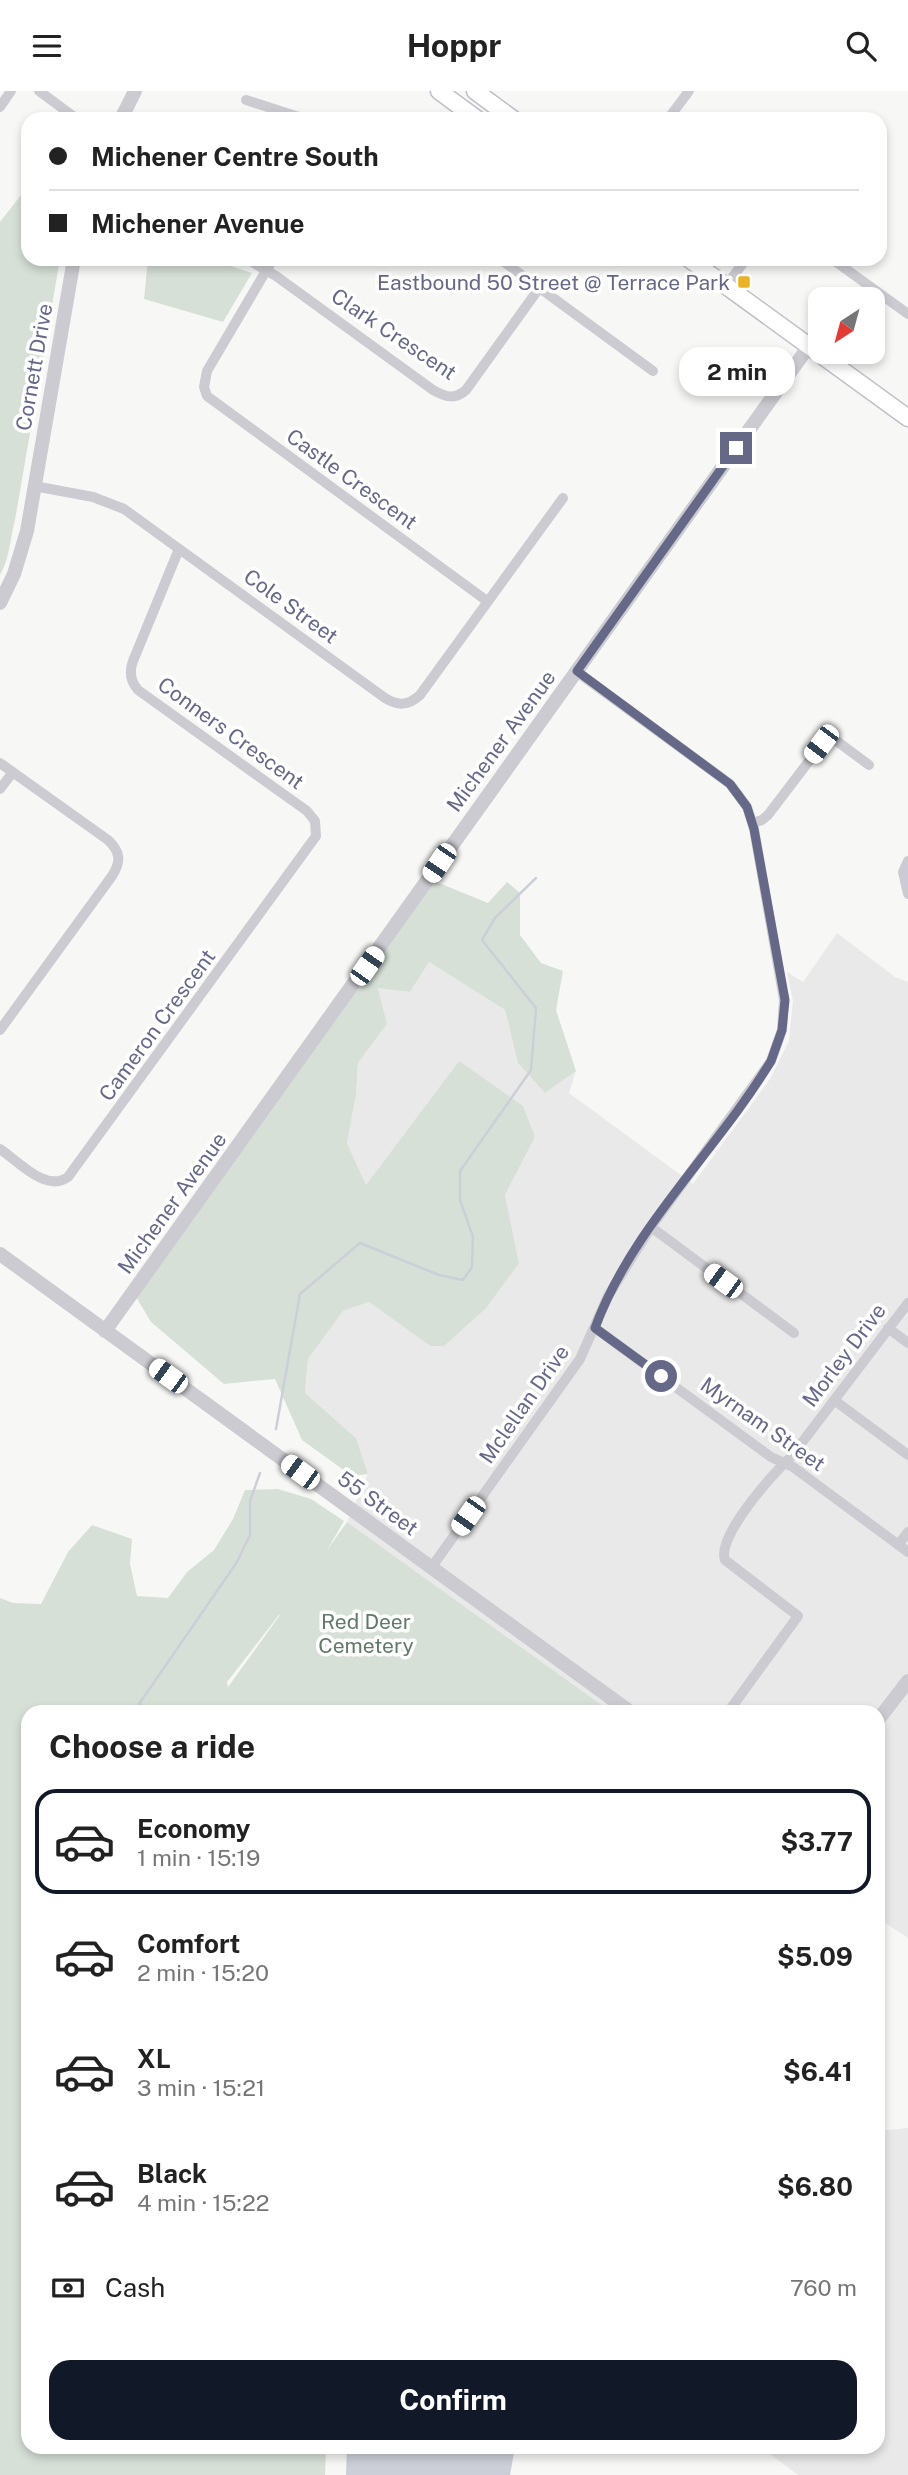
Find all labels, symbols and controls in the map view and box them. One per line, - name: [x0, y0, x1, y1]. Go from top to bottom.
- icon: menu: [28, 27, 66, 65]
- text: Hoppr: [407, 27, 501, 64]
- icon: search: [842, 27, 880, 65]
- text: Michener Centre South: [91, 141, 379, 172]
- text: Michener Avenue: [91, 208, 304, 239]
- place label: Eastbound 50 Street @ Terrace Park: [377, 270, 730, 295]
- marker: Eastbound 50 Street @ Terrace Park: [736, 274, 752, 290]
- street label: Clark Crescent: [327, 283, 461, 385]
- north arrow: [808, 287, 886, 364]
- map controls: [808, 287, 885, 364]
- street label: Cornett Drive: [11, 301, 57, 433]
- callout: 2 min: [678, 347, 794, 395]
- text: 2 min: [707, 358, 767, 385]
- street label: Castle Crescent: [282, 423, 422, 535]
- route end: [720, 432, 752, 464]
- street label: Cole Street: [239, 563, 343, 649]
- street label: Michener Avenue: [441, 665, 561, 817]
- street label: Conners Crescent: [153, 672, 309, 794]
- car: [800, 721, 843, 767]
- car: [419, 840, 460, 886]
- car: [347, 943, 388, 989]
- street label: Cameron Crescent: [94, 944, 220, 1106]
- street label: Michener Avenue: [112, 1127, 232, 1279]
- car: [700, 1260, 747, 1302]
- street label: Morley Drive: [797, 1299, 891, 1411]
- street label: Mclellan Drive: [474, 1340, 574, 1468]
- car: [145, 1355, 192, 1397]
- route start: [645, 1360, 677, 1392]
- street label: Myrnam Street: [696, 1372, 830, 1476]
- car: [277, 1451, 324, 1493]
- street label: 55 Street: [333, 1465, 423, 1541]
- car: [448, 1493, 489, 1539]
- park label: Red Deer Cemetery: [318, 1609, 414, 1658]
- text: Choose a ride: [49, 1728, 255, 1765]
- icon: car: [53, 1810, 116, 1873]
- text: Economy: [137, 1813, 250, 1844]
- text: $3.77: [780, 1826, 853, 1857]
- text: 1 min · 15:19: [137, 1844, 260, 1871]
- icon: car: [53, 1925, 116, 1988]
- text: Comfort: [137, 1928, 240, 1959]
- text: $5.09: [777, 1941, 853, 1972]
- text: 2 min · 15:20: [137, 1959, 269, 1986]
- icon: car: [53, 2040, 116, 2103]
- text: XL: [137, 2043, 171, 2074]
- text: $6.41: [783, 2056, 853, 2087]
- text: 3 min · 15:21: [137, 2074, 265, 2101]
- icon: car: [53, 2155, 116, 2218]
- text: Black: [137, 2158, 207, 2189]
- text: $6.80: [777, 2171, 853, 2202]
- text: 4 min · 15:22: [137, 2189, 270, 2216]
- icon: cash: [49, 2269, 87, 2307]
- text: Cash: [105, 2272, 165, 2303]
- text: 760 m: [790, 2274, 857, 2301]
- button: Confirm: [49, 2360, 857, 2440]

